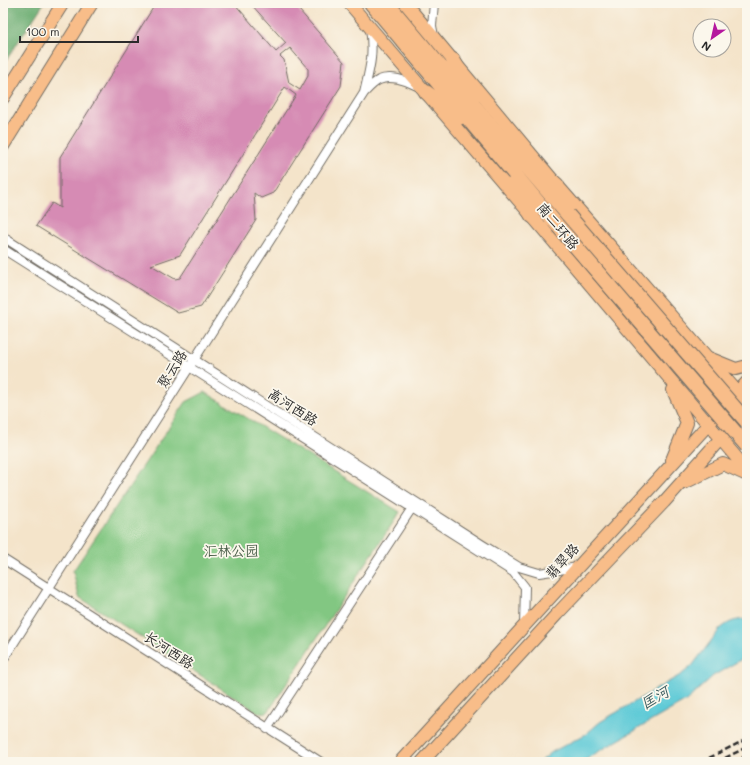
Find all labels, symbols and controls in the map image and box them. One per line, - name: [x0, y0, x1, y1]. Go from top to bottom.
- scale bar: [20, 18, 138, 44]
- north arrow: [692, 18, 732, 58]
- text: 100 m: [26, 23, 60, 39]
- text: N: [698, 38, 714, 55]
- street label: 南二环路: [533, 198, 584, 253]
- street label: 聚云路: [152, 346, 191, 392]
- street label: 高河西路: [265, 383, 322, 430]
- street label: 翡翠路: [541, 539, 583, 583]
- park label: 汇林公园: [203, 541, 259, 560]
- street label: 长河西路: [141, 626, 198, 673]
- water label: 匡河: [637, 679, 675, 713]

